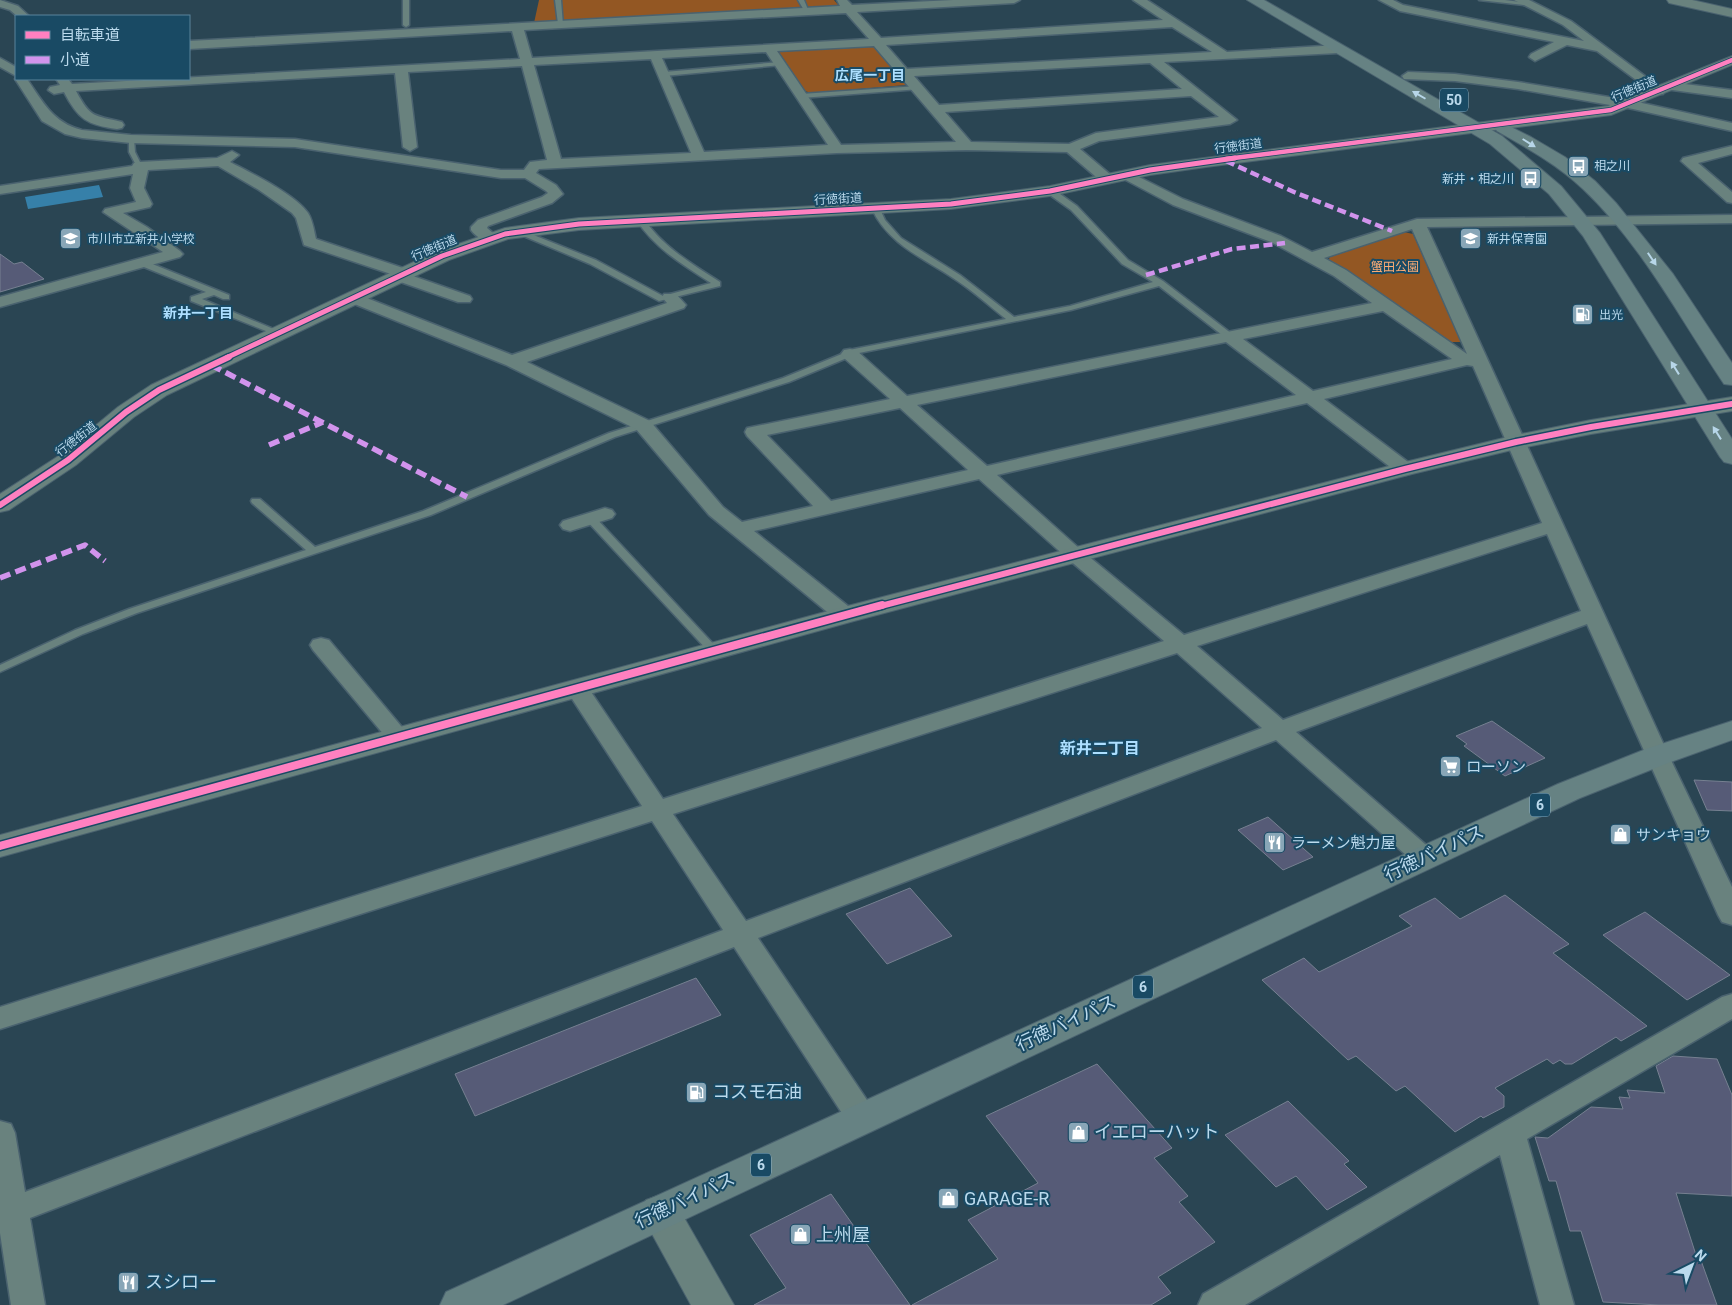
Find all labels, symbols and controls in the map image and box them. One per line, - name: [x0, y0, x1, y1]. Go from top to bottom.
- legend: [15, 15, 190, 80]
- text: 自転車道: [60, 26, 120, 44]
- text: 小道: [60, 51, 90, 69]
- district label: 広尾一丁目: [835, 67, 905, 83]
- street label: 行徳街道: [1609, 73, 1659, 105]
- road number: 50: [1440, 88, 1468, 112]
- one-way arrow: [1413, 91, 1426, 100]
- street label: 行徳街道: [1213, 136, 1263, 156]
- one-way arrow: [1522, 138, 1535, 147]
- bus stop icon: 相之川: [1566, 154, 1590, 178]
- place label: 相之川: [1594, 159, 1630, 173]
- bus stop icon: 新井・相之川: [1518, 167, 1542, 191]
- place label: 新井・相之川: [1442, 172, 1514, 186]
- street label: 行徳街道: [814, 191, 862, 207]
- school or university icon: 市川市立新井小学校: [59, 227, 83, 251]
- school or university icon: 新井保育園: [1459, 227, 1483, 251]
- place label: 市川市立新井小学校: [87, 232, 195, 246]
- street label: 行徳街道: [409, 232, 459, 264]
- place label: 新井保育園: [1487, 232, 1547, 246]
- one-way arrow: [1647, 253, 1657, 266]
- park label: 蟹田公園: [1371, 260, 1419, 274]
- fuel station icon: 出光: [1571, 303, 1595, 327]
- district label: 新井一丁目: [163, 305, 233, 321]
- place label: 出光: [1599, 308, 1623, 322]
- one-way arrow: [1671, 361, 1680, 374]
- street label: 行徳街道: [53, 419, 99, 459]
- one-way arrow: [1712, 426, 1721, 440]
- district label: 新井二丁目: [1060, 739, 1140, 758]
- supermarket icon: ローソン: [1438, 755, 1462, 779]
- place label: ローソン: [1466, 758, 1526, 776]
- road number: 6: [1530, 794, 1550, 816]
- street label: 行徳バイパス: [1381, 820, 1487, 885]
- shop icon: サンキョウ: [1608, 823, 1632, 847]
- place label: サンキョウ: [1636, 826, 1711, 844]
- restaurant icon: ラーメン魁力屋: [1263, 831, 1287, 855]
- place label: ラーメン魁力屋: [1291, 834, 1395, 852]
- road number: 6: [1133, 976, 1153, 999]
- street label: 行徳バイパス: [1013, 990, 1119, 1055]
- fuel station icon: コスモ石油: [684, 1080, 708, 1104]
- place label: コスモ石油: [712, 1081, 802, 1102]
- shop icon: イエローハット: [1066, 1120, 1090, 1144]
- place label: イエローハット: [1094, 1121, 1219, 1142]
- road number: 6: [751, 1154, 771, 1176]
- street label: 行徳バイパス: [632, 1167, 738, 1232]
- shop icon: GARAGE-R: [936, 1187, 960, 1211]
- place label: GARAGE-R: [964, 1188, 1049, 1209]
- shop icon: 上州屋: [788, 1223, 812, 1247]
- place label: 上州屋: [816, 1224, 870, 1245]
- north arrow: [1667, 1240, 1717, 1290]
- text: N: [1692, 1246, 1710, 1265]
- restaurant icon: スシロー: [117, 1270, 141, 1294]
- place label: スシロー: [145, 1271, 217, 1292]

